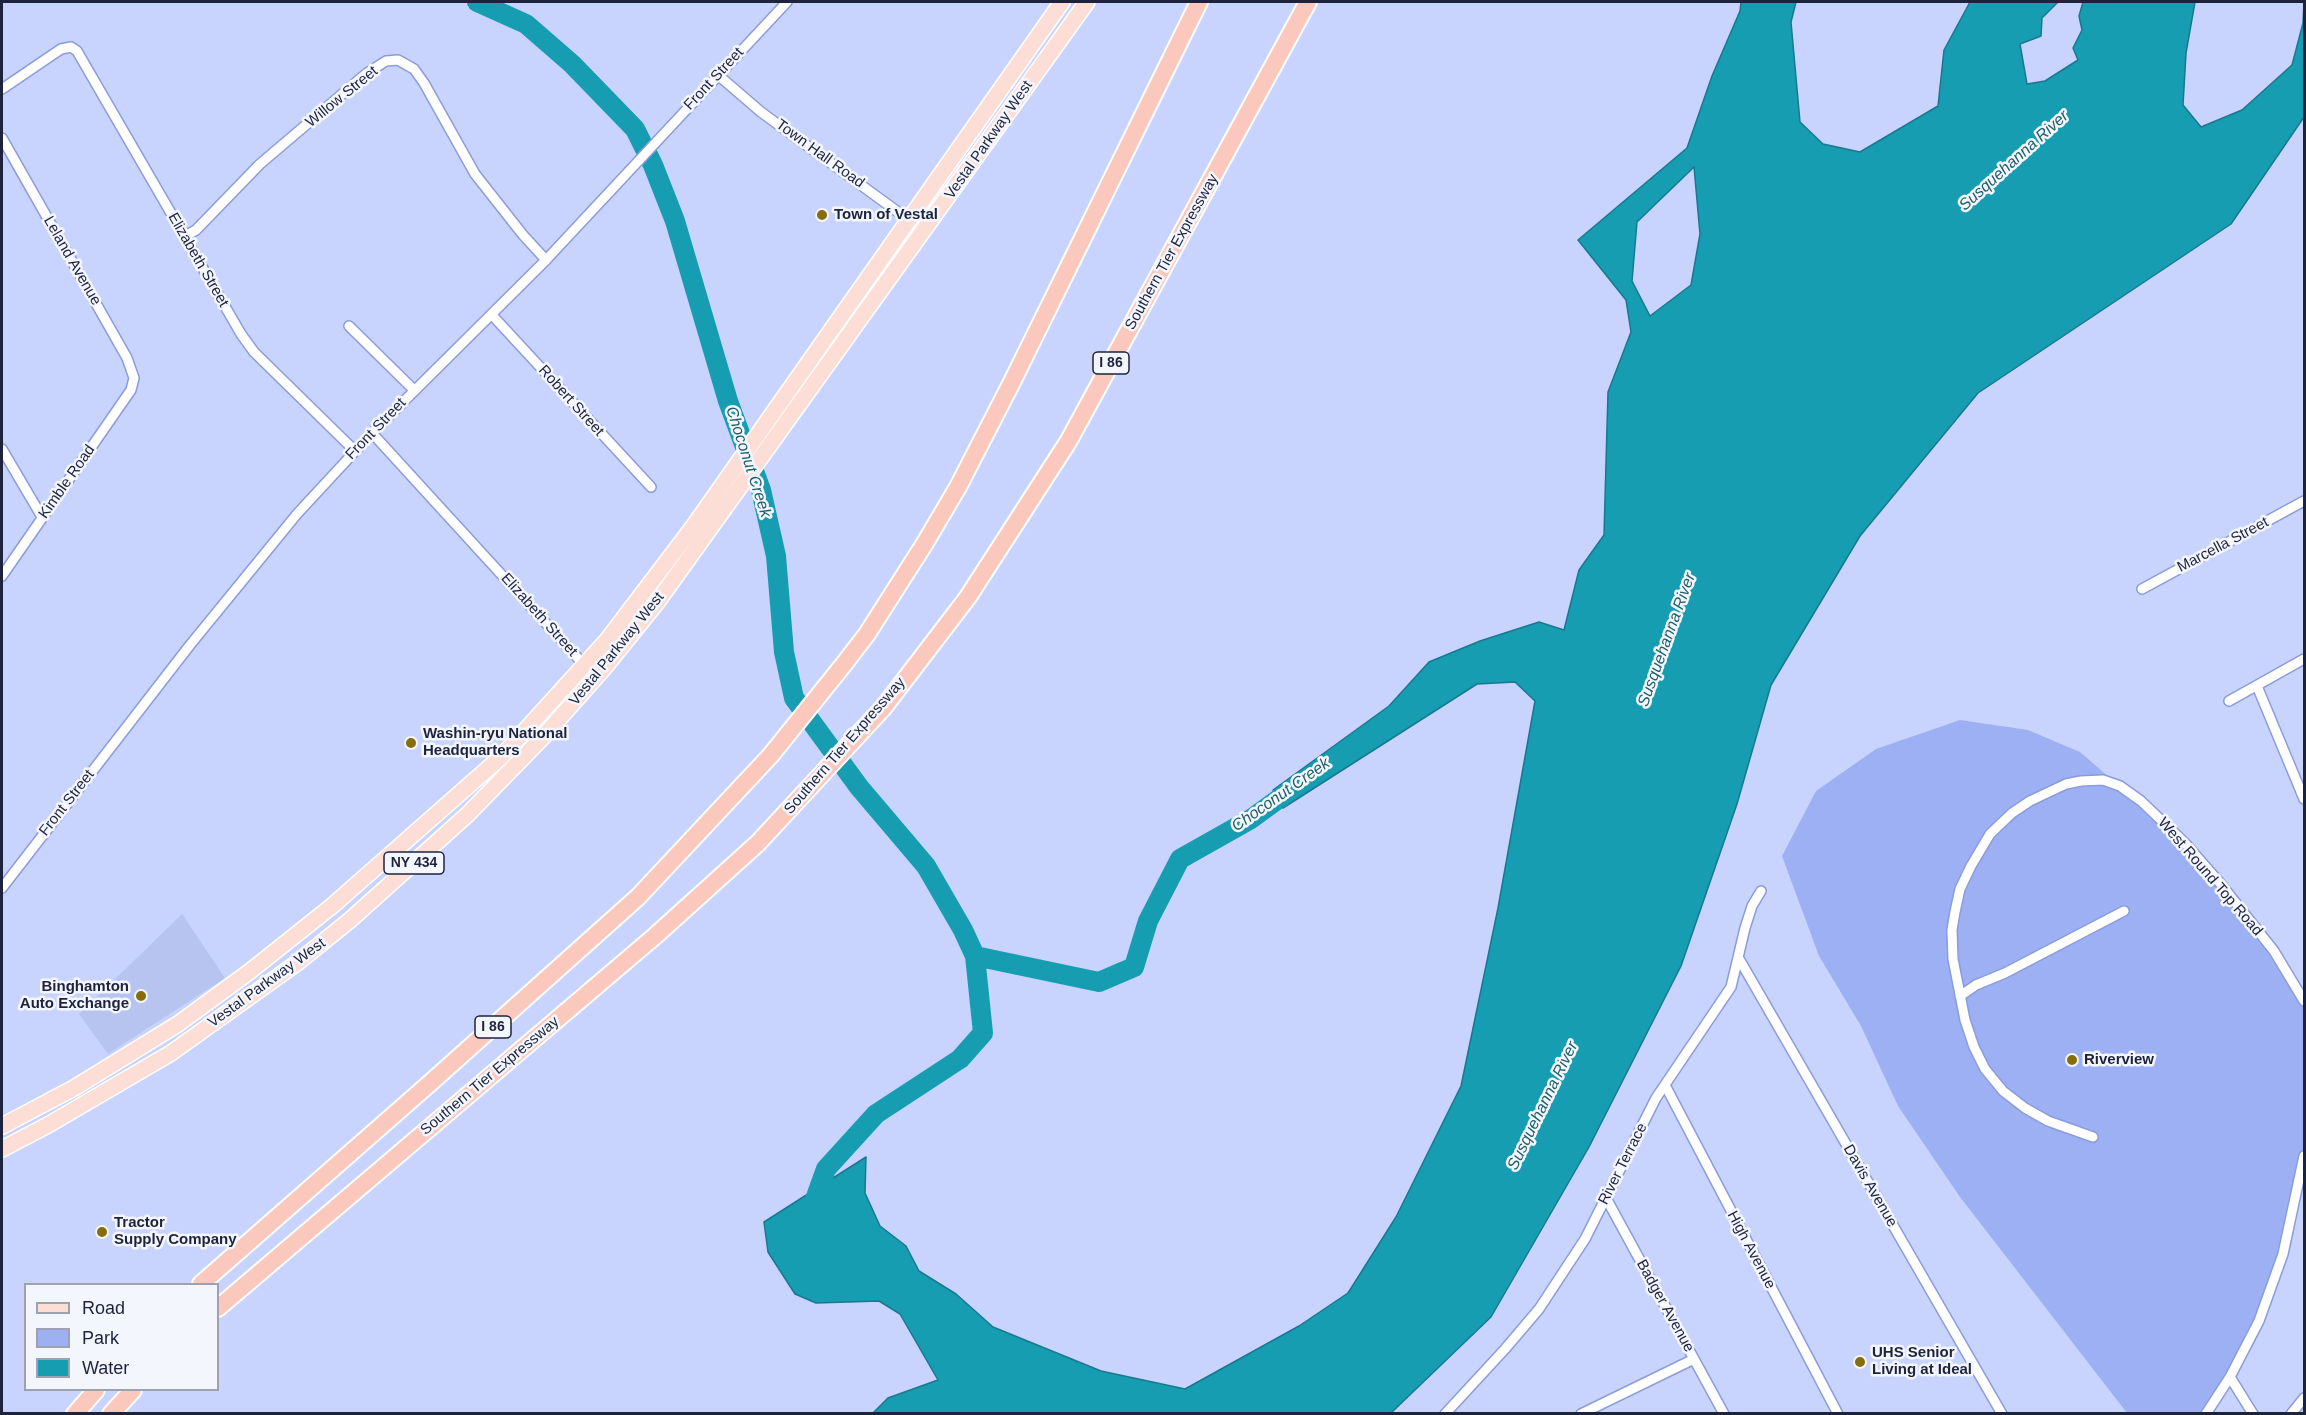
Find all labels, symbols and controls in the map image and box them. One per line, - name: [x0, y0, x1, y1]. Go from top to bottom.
- street label: Front Street: [680, 44, 748, 114]
- street label: Willow Street: [302, 62, 382, 132]
- street label: Vestal Parkway West: [941, 77, 1037, 203]
- water label: Susquehanna River: [1955, 107, 2073, 215]
- street label: Town Hall Road: [772, 116, 868, 192]
- street label: Southern Tier Expressway: [1122, 171, 1222, 333]
- place label: Town of Vestal: [834, 206, 938, 224]
- marker: Town of Vestal: [815, 208, 829, 222]
- street label: Elizabeth Street: [164, 210, 232, 310]
- street label: Leland Avenue: [39, 213, 105, 309]
- road number: I 86: [1093, 352, 1129, 374]
- street label: Robert Street: [534, 362, 608, 440]
- street label: Front Street: [342, 394, 410, 464]
- water label: Choconut Creek: [721, 404, 775, 520]
- street label: Kimble Road: [35, 442, 99, 522]
- street label: Marcella Street: [2174, 513, 2272, 577]
- street label: Elizabeth Street: [497, 570, 581, 660]
- water label: Susquehanna River: [1634, 571, 1700, 709]
- street label: Vestal Parkway West: [566, 589, 668, 709]
- street label: Southern Tier Expressway: [781, 674, 909, 818]
- place label: Washin-ryu National Headquarters: [423, 725, 567, 760]
- marker: Washin-ryu National Headquarters: [404, 736, 418, 750]
- water label: Choconut Creek: [1228, 754, 1334, 836]
- street label: Front Street: [36, 766, 98, 840]
- street label: West Round Top Road: [2154, 814, 2266, 940]
- road number: NY 434: [384, 852, 444, 874]
- street label: Vestal Parkway West: [205, 934, 329, 1032]
- place label: Binghamton Auto Exchange: [20, 978, 129, 1013]
- marker: Binghamton Auto Exchange: [134, 989, 148, 1003]
- street label: Southern Tier Expressway: [417, 1013, 563, 1139]
- road number: I 86: [475, 1016, 511, 1038]
- water label: Susquehanna River: [1504, 1039, 1582, 1173]
- place label: Riverview: [2084, 1051, 2154, 1069]
- marker: Riverview: [2065, 1053, 2079, 1067]
- street label: River Terrace: [1595, 1120, 1651, 1208]
- street label: Davis Avenue: [1839, 1142, 1901, 1230]
- street label: High Avenue: [1723, 1208, 1779, 1292]
- place label: Tractor Supply Company: [114, 1214, 237, 1249]
- marker: Tractor Supply Company: [95, 1225, 109, 1239]
- street label: Badger Avenue: [1632, 1257, 1698, 1355]
- legend: [24, 1283, 219, 1391]
- text: Road: [82, 1298, 125, 1318]
- text: Park: [82, 1328, 119, 1348]
- place label: UHS Senior Living at Ideal: [1872, 1344, 1972, 1379]
- marker: UHS Senior Living at Ideal: [1853, 1355, 1867, 1369]
- text: Water: [82, 1358, 129, 1378]

